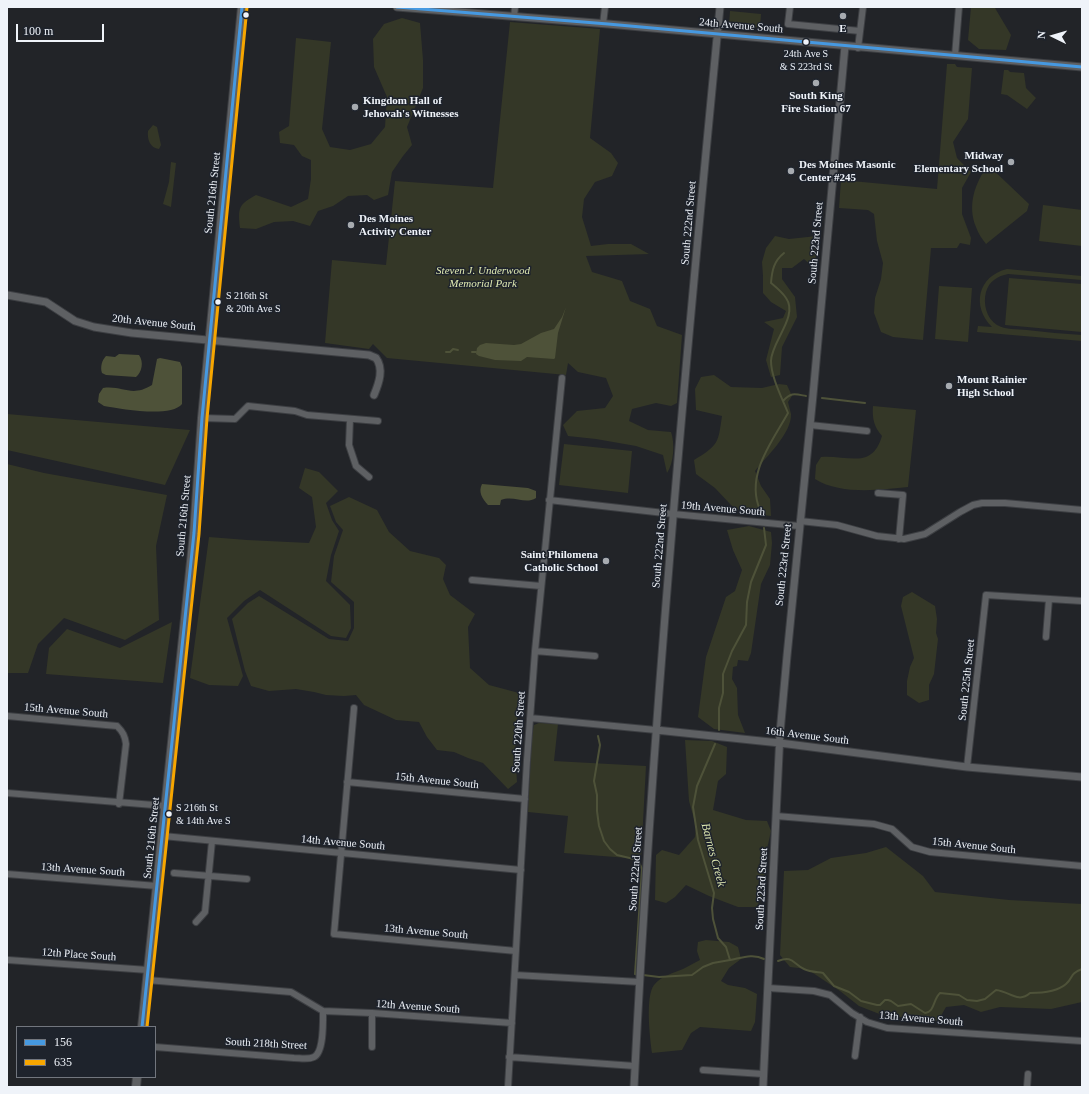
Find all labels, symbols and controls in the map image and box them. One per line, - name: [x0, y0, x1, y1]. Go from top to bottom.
- unlabelled marker: [241, 10, 251, 20]
- marker: E: [838, 11, 848, 21]
- scale bar: [18, 16, 106, 42]
- street label: 24th Avenue South: [699, 16, 783, 36]
- north arrow: [1033, 16, 1073, 56]
- place label: E: [839, 22, 847, 36]
- text: 100 m: [23, 24, 53, 38]
- text: N: [1035, 30, 1047, 39]
- marker: 24th Ave S & S 223rd St: [801, 37, 811, 47]
- place label: 24th Ave S & S 223rd St: [780, 48, 832, 72]
- marker: South King Fire Station 67: [811, 78, 821, 88]
- place label: South King Fire Station 67: [781, 89, 851, 115]
- place label: Kingdom Hall of Jehovah's Witnesses: [363, 94, 458, 120]
- marker: Kingdom Hall of Jehovah's Witnesses: [350, 102, 360, 112]
- place label: Midway Elementary School: [914, 149, 1003, 175]
- street label: South 216th Street: [202, 152, 224, 234]
- marker: Midway Elementary School: [1006, 157, 1016, 167]
- place label: Des Moines Masonic Center #245: [799, 158, 896, 184]
- marker: Des Moines Masonic Center #245: [786, 166, 796, 176]
- street label: South 222nd Street: [679, 180, 699, 266]
- street label: South 223rd Street: [806, 201, 826, 285]
- place label: Des Moines Activity Center: [359, 212, 431, 238]
- marker: Des Moines Activity Center: [346, 220, 356, 230]
- park label: Steven J. Underwood Memorial Park: [436, 264, 530, 290]
- place label: S 216th St & 20th Ave S: [226, 290, 281, 314]
- marker: S 216th St & 20th Ave S: [213, 297, 223, 307]
- street label: 20th Avenue South: [111, 312, 197, 334]
- place label: Mount Rainier High School: [957, 373, 1027, 399]
- marker: Mount Rainier High School: [944, 381, 954, 391]
- street label: South 216th Street: [174, 475, 194, 557]
- street label: 19th Avenue South: [681, 499, 765, 519]
- street label: South 222nd Street: [650, 503, 670, 589]
- street label: South 223rd Street: [773, 523, 795, 607]
- place label: Saint Philomena Catholic School: [521, 548, 598, 574]
- marker: Saint Philomena Catholic School: [601, 556, 611, 566]
- street label: South 225th Street: [956, 639, 978, 721]
- street label: South 220th Street: [510, 691, 528, 773]
- street label: 15th Avenue South: [24, 701, 108, 721]
- street label: 16th Avenue South: [764, 724, 850, 748]
- street label: 15th Avenue South: [394, 770, 480, 792]
- street label: South 216th Street: [141, 797, 163, 879]
- place label: S 216th St & 14th Ave S: [176, 802, 231, 826]
- marker: S 216th St & 14th Ave S: [164, 809, 174, 819]
- water label: Barnes Creek: [698, 822, 728, 888]
- street label: South 222nd Street: [626, 826, 646, 912]
- street label: 14th Avenue South: [301, 833, 385, 853]
- street label: 15th Avenue South: [931, 835, 1017, 857]
- street label: South 223rd Street: [753, 847, 771, 931]
- street label: 13th Avenue South: [41, 860, 125, 880]
- street label: 13th Avenue South: [384, 922, 468, 942]
- street label: 12th Place South: [41, 946, 117, 964]
- street label: 12th Avenue South: [376, 997, 460, 1017]
- street label: 13th Avenue South: [879, 1009, 963, 1029]
- legend: [16, 1026, 156, 1078]
- text: 156: [54, 1035, 72, 1049]
- street label: South 218th Street: [225, 1035, 307, 1053]
- text: 635: [54, 1055, 72, 1069]

